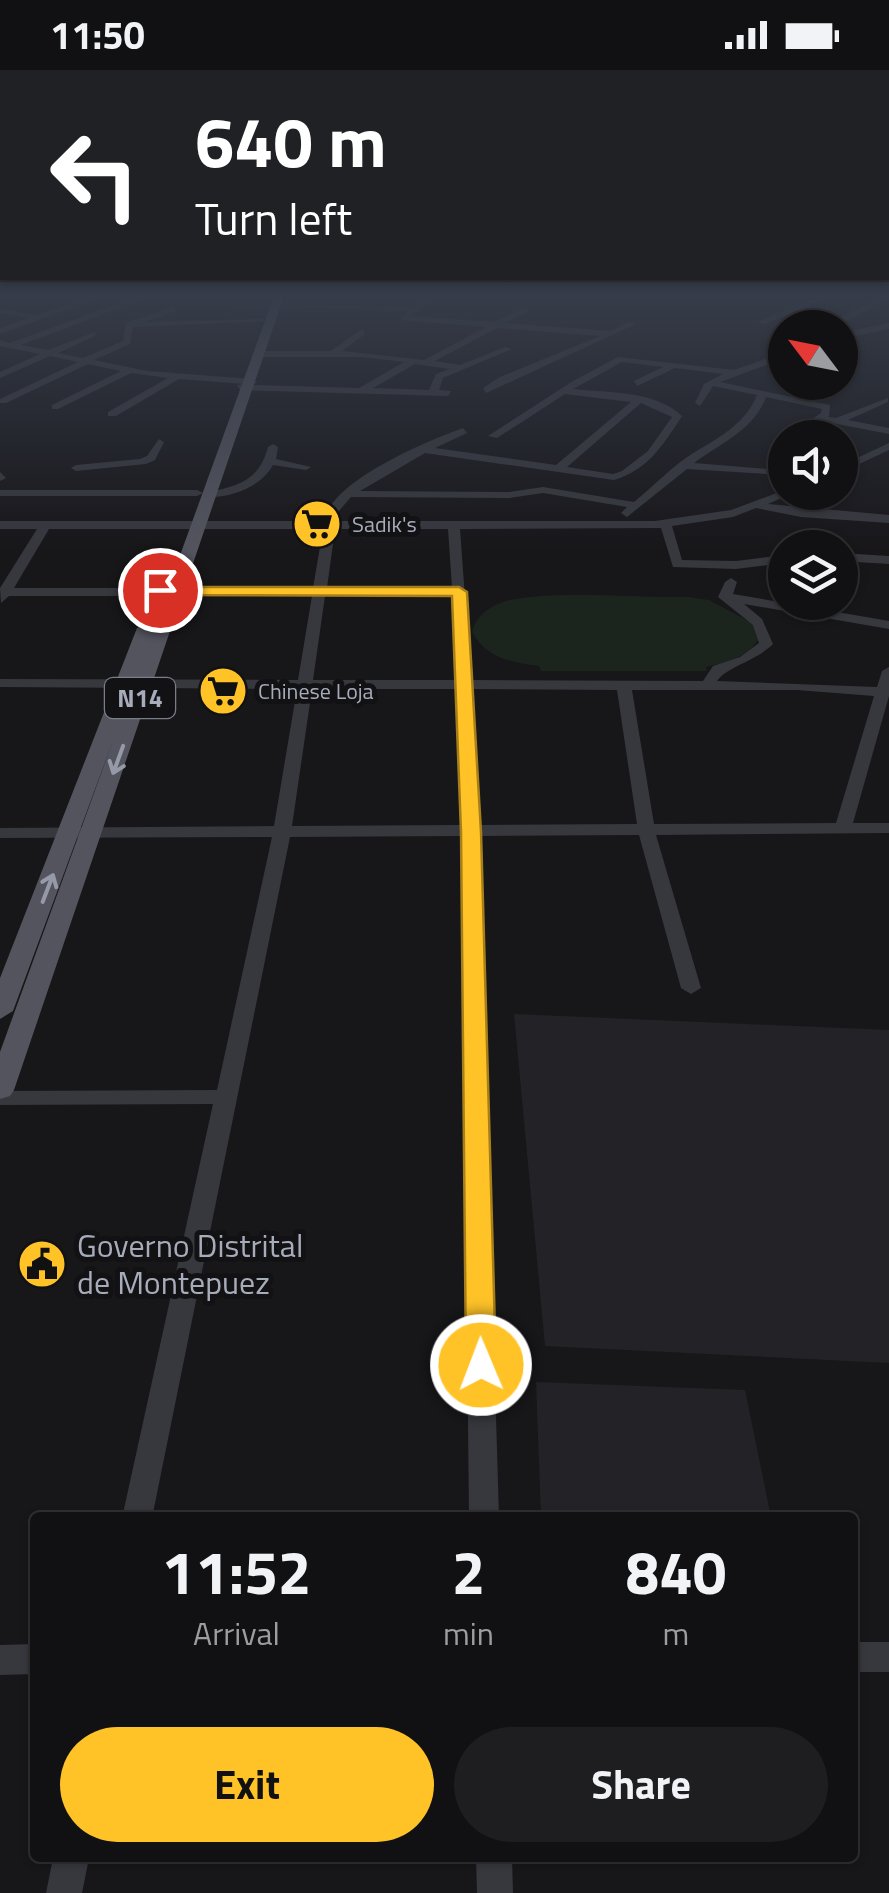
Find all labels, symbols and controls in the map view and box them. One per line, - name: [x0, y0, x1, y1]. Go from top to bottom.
- text: 11:50: [50, 6, 145, 64]
- text: 640 m: [195, 88, 387, 194]
- icon: left: [30, 110, 160, 240]
- text: Turn left: [195, 184, 352, 252]
- north arrow: [768, 310, 858, 400]
- map controls: [768, 310, 858, 620]
- button: sound: [768, 420, 858, 510]
- supermarket icon: Sadik's: [291, 498, 343, 550]
- place label: Sadik's: [352, 507, 417, 541]
- button: layers: [768, 530, 858, 620]
- pin: [118, 548, 203, 633]
- icon: arrive: [133, 563, 188, 618]
- supermarket icon: Chinese Loja: [197, 665, 249, 717]
- place label: Chinese Loja: [258, 674, 374, 708]
- road number: N14: [105, 678, 175, 718]
- one-way arrow: [107, 743, 125, 775]
- one-way arrow: [40, 873, 58, 904]
- place label: Governo Distrital de Montepuez: [77, 1221, 303, 1306]
- public building icon: Governo Distrital de Montepuez: [16, 1238, 68, 1290]
- position arrow: [429, 1313, 533, 1417]
- text: 11:52: [162, 1526, 311, 1617]
- text: 2: [452, 1526, 485, 1617]
- text: 840: [626, 1526, 726, 1617]
- text: Arrival: [193, 1609, 280, 1657]
- text: min: [443, 1609, 494, 1657]
- text: m: [663, 1609, 689, 1657]
- button: Exit: [60, 1727, 434, 1842]
- button: Share: [454, 1727, 828, 1842]

